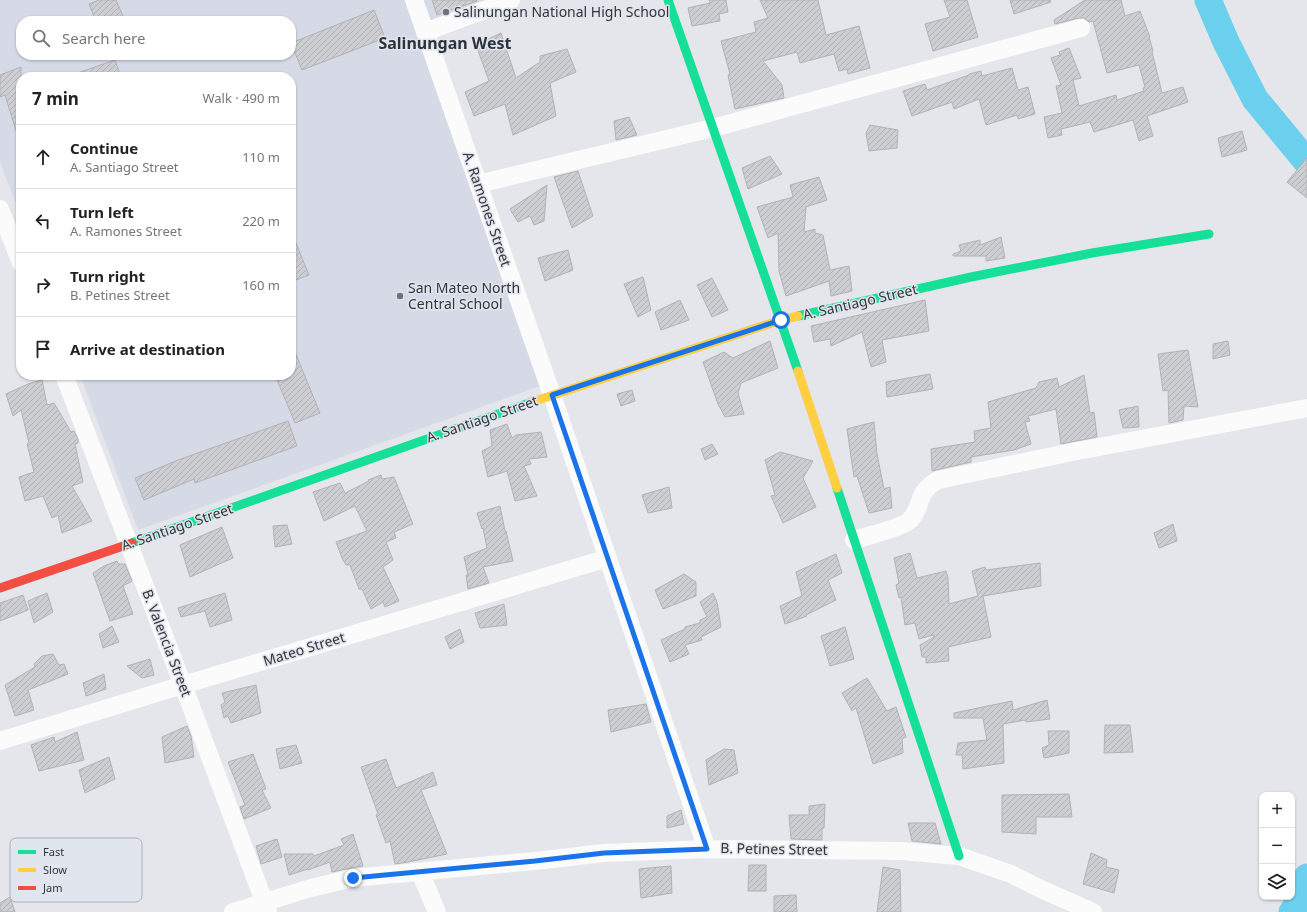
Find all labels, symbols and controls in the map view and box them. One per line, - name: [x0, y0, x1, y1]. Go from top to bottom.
- place label: Salinungan National High School: [454, 2, 669, 21]
- marker: Salinungan National High School: [441, 7, 451, 17]
- search box: [16, 16, 296, 60]
- icon: search: [30, 27, 52, 49]
- text: Search here: [62, 28, 145, 48]
- district label: Salinungan West: [378, 32, 512, 54]
- text: 7 min: [32, 87, 79, 110]
- text: Walk · 490 m: [202, 89, 280, 107]
- text: Continue: [70, 138, 138, 158]
- icon: ahead: [32, 146, 54, 168]
- text: 110 m: [242, 148, 280, 166]
- street label: A. Ramones Street: [459, 149, 516, 269]
- text: A. Santiago Street: [70, 158, 179, 176]
- text: Turn left: [70, 202, 134, 222]
- icon: left: [32, 210, 54, 232]
- text: 220 m: [242, 212, 280, 230]
- text: A. Ramones Street: [70, 222, 182, 240]
- text: Turn right: [70, 266, 145, 286]
- icon: right: [32, 274, 54, 296]
- text: 160 m: [242, 276, 280, 294]
- place label: San Mateo North Central School: [408, 278, 520, 313]
- street label: A. Santiago Street: [801, 279, 919, 324]
- text: B. Petines Street: [70, 286, 170, 304]
- marker: San Mateo North Central School: [395, 291, 405, 301]
- route start: [772, 311, 790, 329]
- icon: arrive: [32, 338, 54, 360]
- text: Arrive at destination: [70, 339, 225, 359]
- street label: A. Santiago Street: [423, 391, 540, 447]
- street label: A. Santiago Street: [118, 499, 235, 555]
- street label: B. Valencia Street: [138, 586, 197, 699]
- street label: Mateo Street: [261, 627, 347, 670]
- map controls: [1259, 792, 1295, 900]
- button: +: [1259, 792, 1295, 828]
- button: −: [1259, 828, 1295, 864]
- legend: [10, 838, 142, 902]
- street label: B. Petines Street: [720, 838, 828, 859]
- text: Fast: [43, 844, 64, 859]
- text: Slow: [43, 862, 67, 877]
- button: layers: [1259, 864, 1295, 900]
- route end: [344, 869, 362, 887]
- text: Jam: [42, 880, 62, 895]

